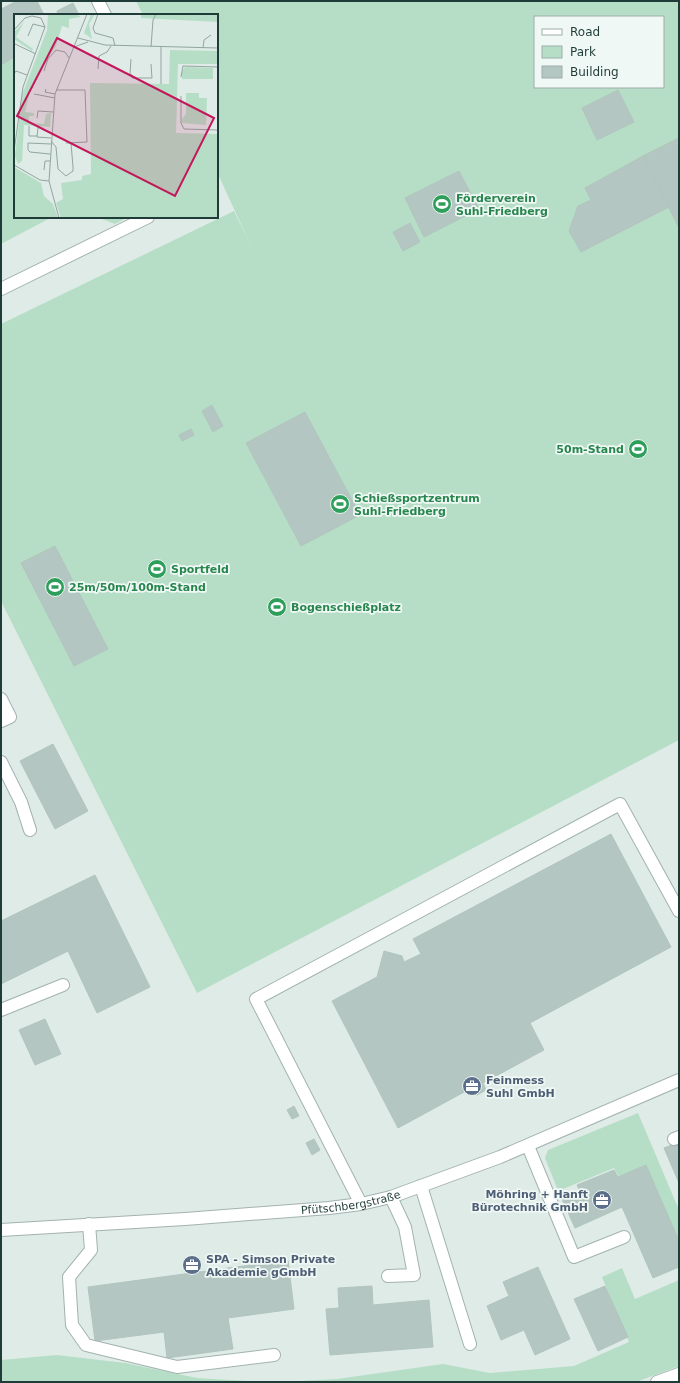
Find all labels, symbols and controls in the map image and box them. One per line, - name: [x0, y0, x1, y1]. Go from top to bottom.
- inset map: [14, 14, 218, 218]
- legend: [534, 16, 664, 88]
- text: Road: [570, 25, 600, 39]
- text: Park: [570, 45, 596, 59]
- text: Building: [570, 65, 619, 79]
- place label: Förderverein Suhl-Friedberg: [456, 192, 548, 218]
- sports icon: Förderverein Suhl-Friedberg: [431, 193, 453, 215]
- sports icon: 50m-Stand: [627, 438, 649, 460]
- place label: 50m-Stand: [556, 443, 624, 456]
- place label: Schießsportzentrum Suhl-Friedberg: [354, 492, 480, 518]
- sports icon: Schießsportzentrum Suhl-Friedberg: [329, 493, 351, 515]
- sports icon: Sportfeld: [146, 558, 168, 580]
- place label: Sportfeld: [171, 563, 229, 576]
- sports icon: 25m/50m/100m-Stand: [44, 576, 66, 598]
- place label: 25m/50m/100m-Stand: [69, 581, 206, 594]
- sports icon: Bogenschießplatz: [266, 596, 288, 618]
- place label: Bogenschießplatz: [291, 601, 401, 614]
- place label: Feinmess Suhl GmbH: [486, 1074, 555, 1100]
- office icon: Feinmess Suhl GmbH: [461, 1075, 483, 1097]
- street label: Pfütschbergstraße: [300, 1188, 402, 1217]
- place label: Möhring + Hanft Bürotechnik GmbH: [471, 1188, 588, 1214]
- office icon: Möhring + Hanft Bürotechnik GmbH: [591, 1189, 613, 1211]
- place label: SPA - Simson Private Akademie gGmbH: [206, 1253, 335, 1279]
- office icon: SPA - Simson Private Akademie gGmbH: [181, 1254, 203, 1276]

